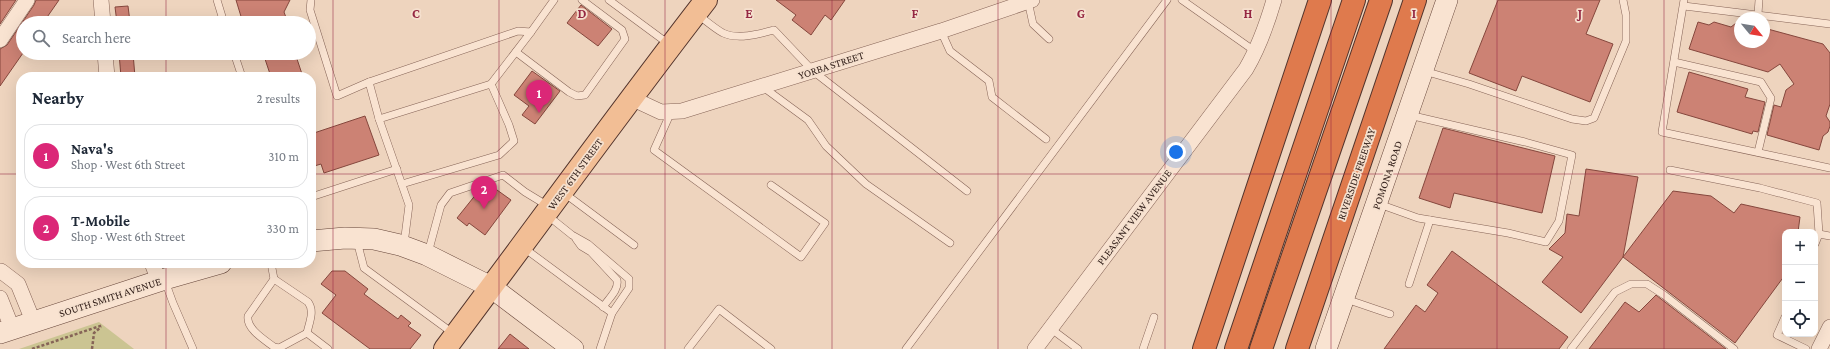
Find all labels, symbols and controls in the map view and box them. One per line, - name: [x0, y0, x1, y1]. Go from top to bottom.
- text: C: [412, 6, 420, 21]
- text: D: [578, 6, 587, 21]
- text: E: [745, 6, 753, 21]
- text: F: [912, 6, 919, 21]
- text: G: [1077, 6, 1085, 21]
- text: H: [1244, 6, 1253, 21]
- text: I: [1412, 6, 1416, 21]
- text: J: [1576, 6, 1582, 21]
- north arrow: [1734, 12, 1770, 48]
- search box: [16, 16, 316, 60]
- icon: search: [30, 27, 52, 49]
- text: Search here: [62, 30, 131, 46]
- street label: YORBA STREET: [797, 49, 865, 81]
- pin: 1: [526, 80, 552, 113]
- text: Nearby: [32, 89, 84, 108]
- text: 2 results: [257, 91, 300, 106]
- street label: RIVERSIDE FREEWAY: [1335, 126, 1377, 221]
- street label: WEST 6TH STREET: [545, 136, 605, 212]
- street label: POMONA ROAD: [1370, 139, 1404, 211]
- text: Nava's: [71, 141, 113, 157]
- your location: [1166, 142, 1186, 162]
- text: 1: [44, 149, 48, 164]
- text: 310 m: [268, 149, 299, 164]
- text: Shop · West 6th Street: [71, 157, 185, 172]
- street label: PLEASANT VIEW AVENUE: [1094, 167, 1174, 267]
- pin: 2: [471, 176, 497, 209]
- text: T-Mobile: [71, 213, 130, 229]
- text: 2: [43, 221, 49, 236]
- text: 330 m: [266, 221, 299, 236]
- text: Shop · West 6th Street: [71, 229, 185, 244]
- map controls: [1782, 229, 1818, 337]
- button: +: [1782, 229, 1818, 265]
- button: −: [1782, 265, 1818, 301]
- street label: SOUTH SMITH AVENUE: [58, 275, 162, 319]
- button: locate: [1782, 301, 1818, 337]

